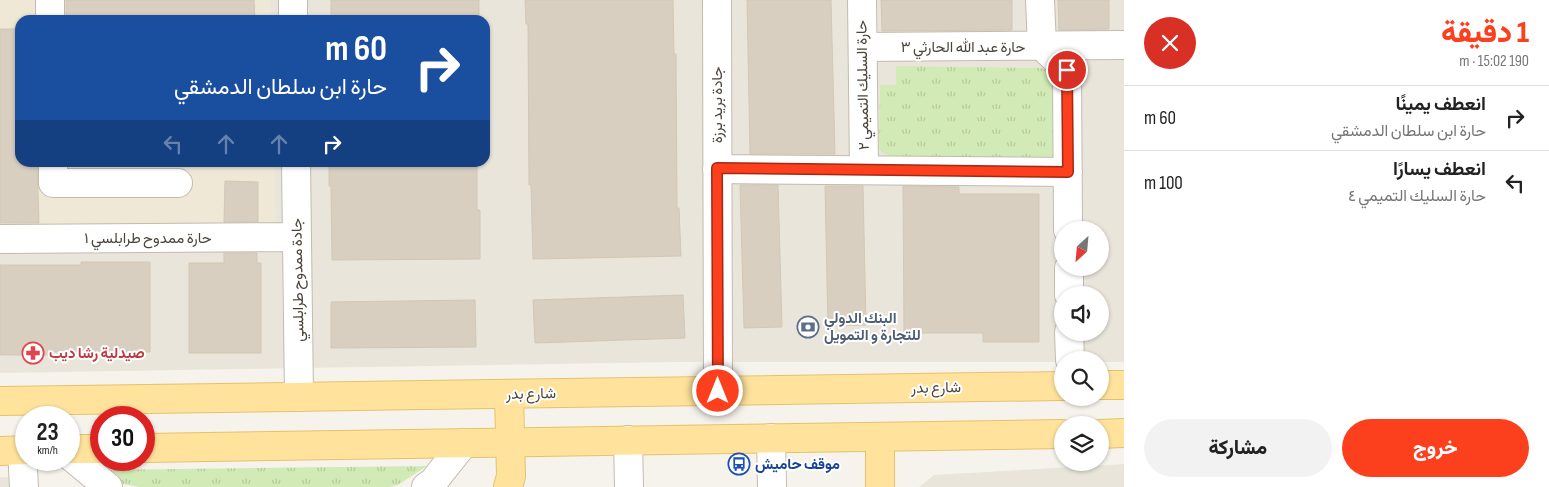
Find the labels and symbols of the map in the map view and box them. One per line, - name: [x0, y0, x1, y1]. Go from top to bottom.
- street label: حارة السليك التميمي ٢: [852, 20, 877, 150]
- street label: حارة عبد الله الحارثي ٣: [901, 38, 1025, 60]
- pin: [1046, 49, 1088, 91]
- street label: جادة بريد برزة: [708, 67, 727, 143]
- street label: جادة ممدوح طرابلسي: [287, 218, 312, 342]
- north arrow: [1054, 221, 1109, 276]
- street label: حارة ممدوح طرابلسي ١: [84, 229, 212, 251]
- place label: البنك الدولي للتجارة و التمويل: [824, 309, 921, 345]
- bank icon: البنك الدولي للتجارة و التمويل: [796, 315, 820, 339]
- pharmacy icon: صيدلية رشا ديب: [21, 341, 45, 365]
- place label: صيدلية رشا ديب: [49, 344, 145, 363]
- position arrow: [691, 364, 743, 416]
- street label: شارع بدر: [910, 378, 961, 399]
- street label: شارع بدر: [505, 384, 556, 405]
- speed limit sign: 30: [90, 406, 155, 471]
- bus stop icon: موقف حاميش: [727, 452, 751, 476]
- place label: موقف حاميش: [755, 455, 840, 474]

